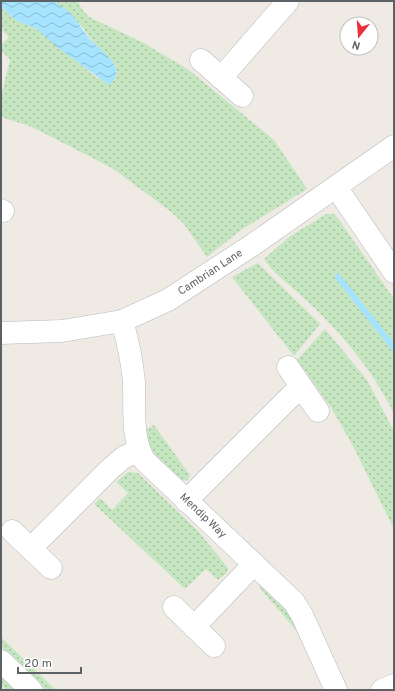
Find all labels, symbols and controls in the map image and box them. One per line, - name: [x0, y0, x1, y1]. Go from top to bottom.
- north arrow: [339, 16, 379, 56]
- text: N: [351, 37, 362, 52]
- street label: Cambrian Lane: [175, 246, 246, 299]
- street label: Mendip Way: [177, 490, 230, 541]
- scale bar: [18, 649, 81, 675]
- text: 20 m: [24, 656, 52, 672]

